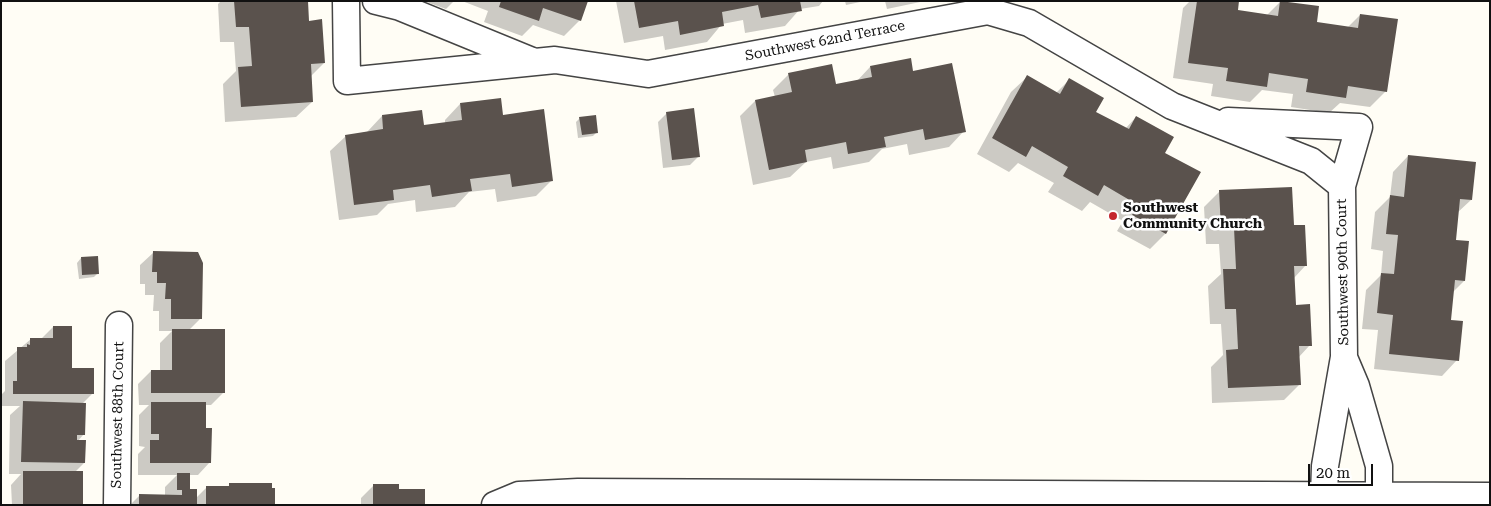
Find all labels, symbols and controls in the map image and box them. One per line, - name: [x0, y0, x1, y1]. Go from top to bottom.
- street label: Southwest 62nd Terrace: [744, 17, 906, 65]
- street label: Southwest 90th Court: [1333, 198, 1353, 346]
- place label: Southwest Community Church: [1123, 200, 1262, 232]
- marker: Southwest Community Church: [1107, 210, 1119, 222]
- street label: Southwest 88th Court: [108, 341, 128, 489]
- scale bar: [1311, 454, 1376, 486]
- text: 20 m: [1316, 464, 1350, 482]

